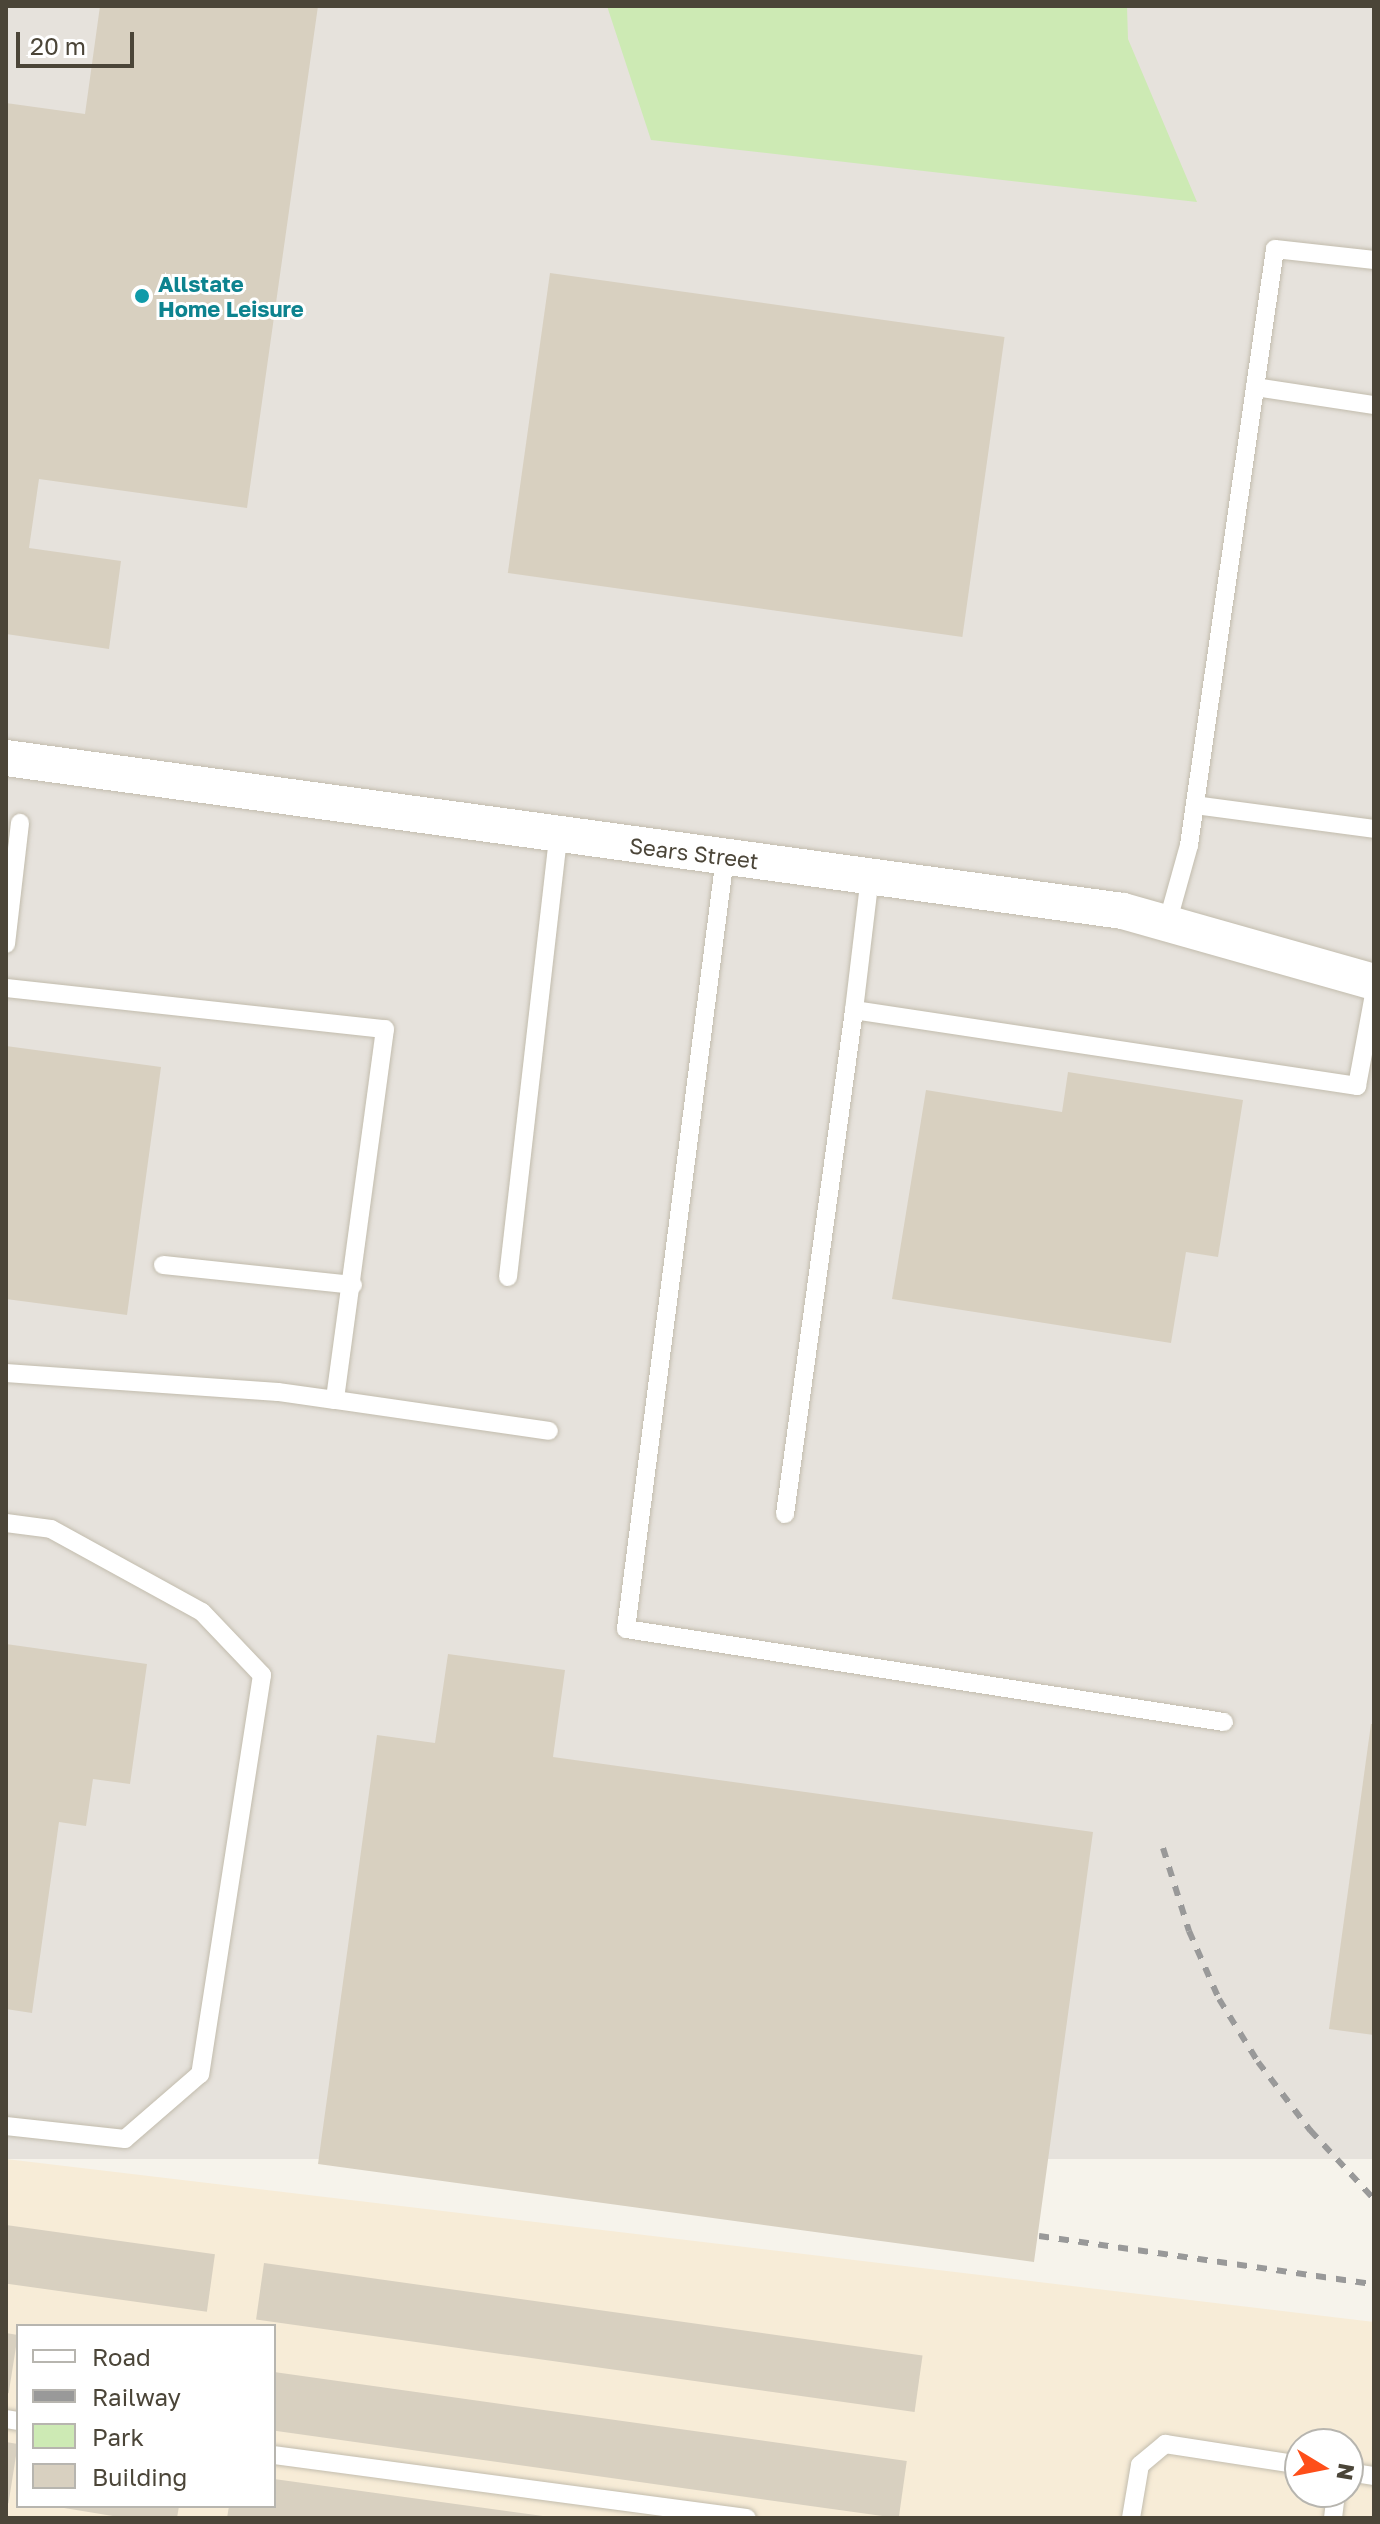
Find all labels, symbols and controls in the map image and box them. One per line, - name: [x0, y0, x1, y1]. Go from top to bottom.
- scale bar: [20, 16, 138, 66]
- text: 20 m: [30, 31, 86, 60]
- place label: Allstate Home Leisure: [158, 270, 304, 322]
- marker: Allstate Home Leisure: [133, 287, 151, 305]
- street label: Sears Street: [628, 832, 760, 874]
- legend: [16, 2324, 276, 2508]
- text: Road: [92, 2342, 151, 2371]
- text: Railway: [92, 2382, 181, 2411]
- text: Park: [92, 2422, 144, 2451]
- north arrow: [1284, 2428, 1364, 2508]
- text: N: [1331, 2461, 1361, 2482]
- text: Building: [92, 2462, 187, 2491]

